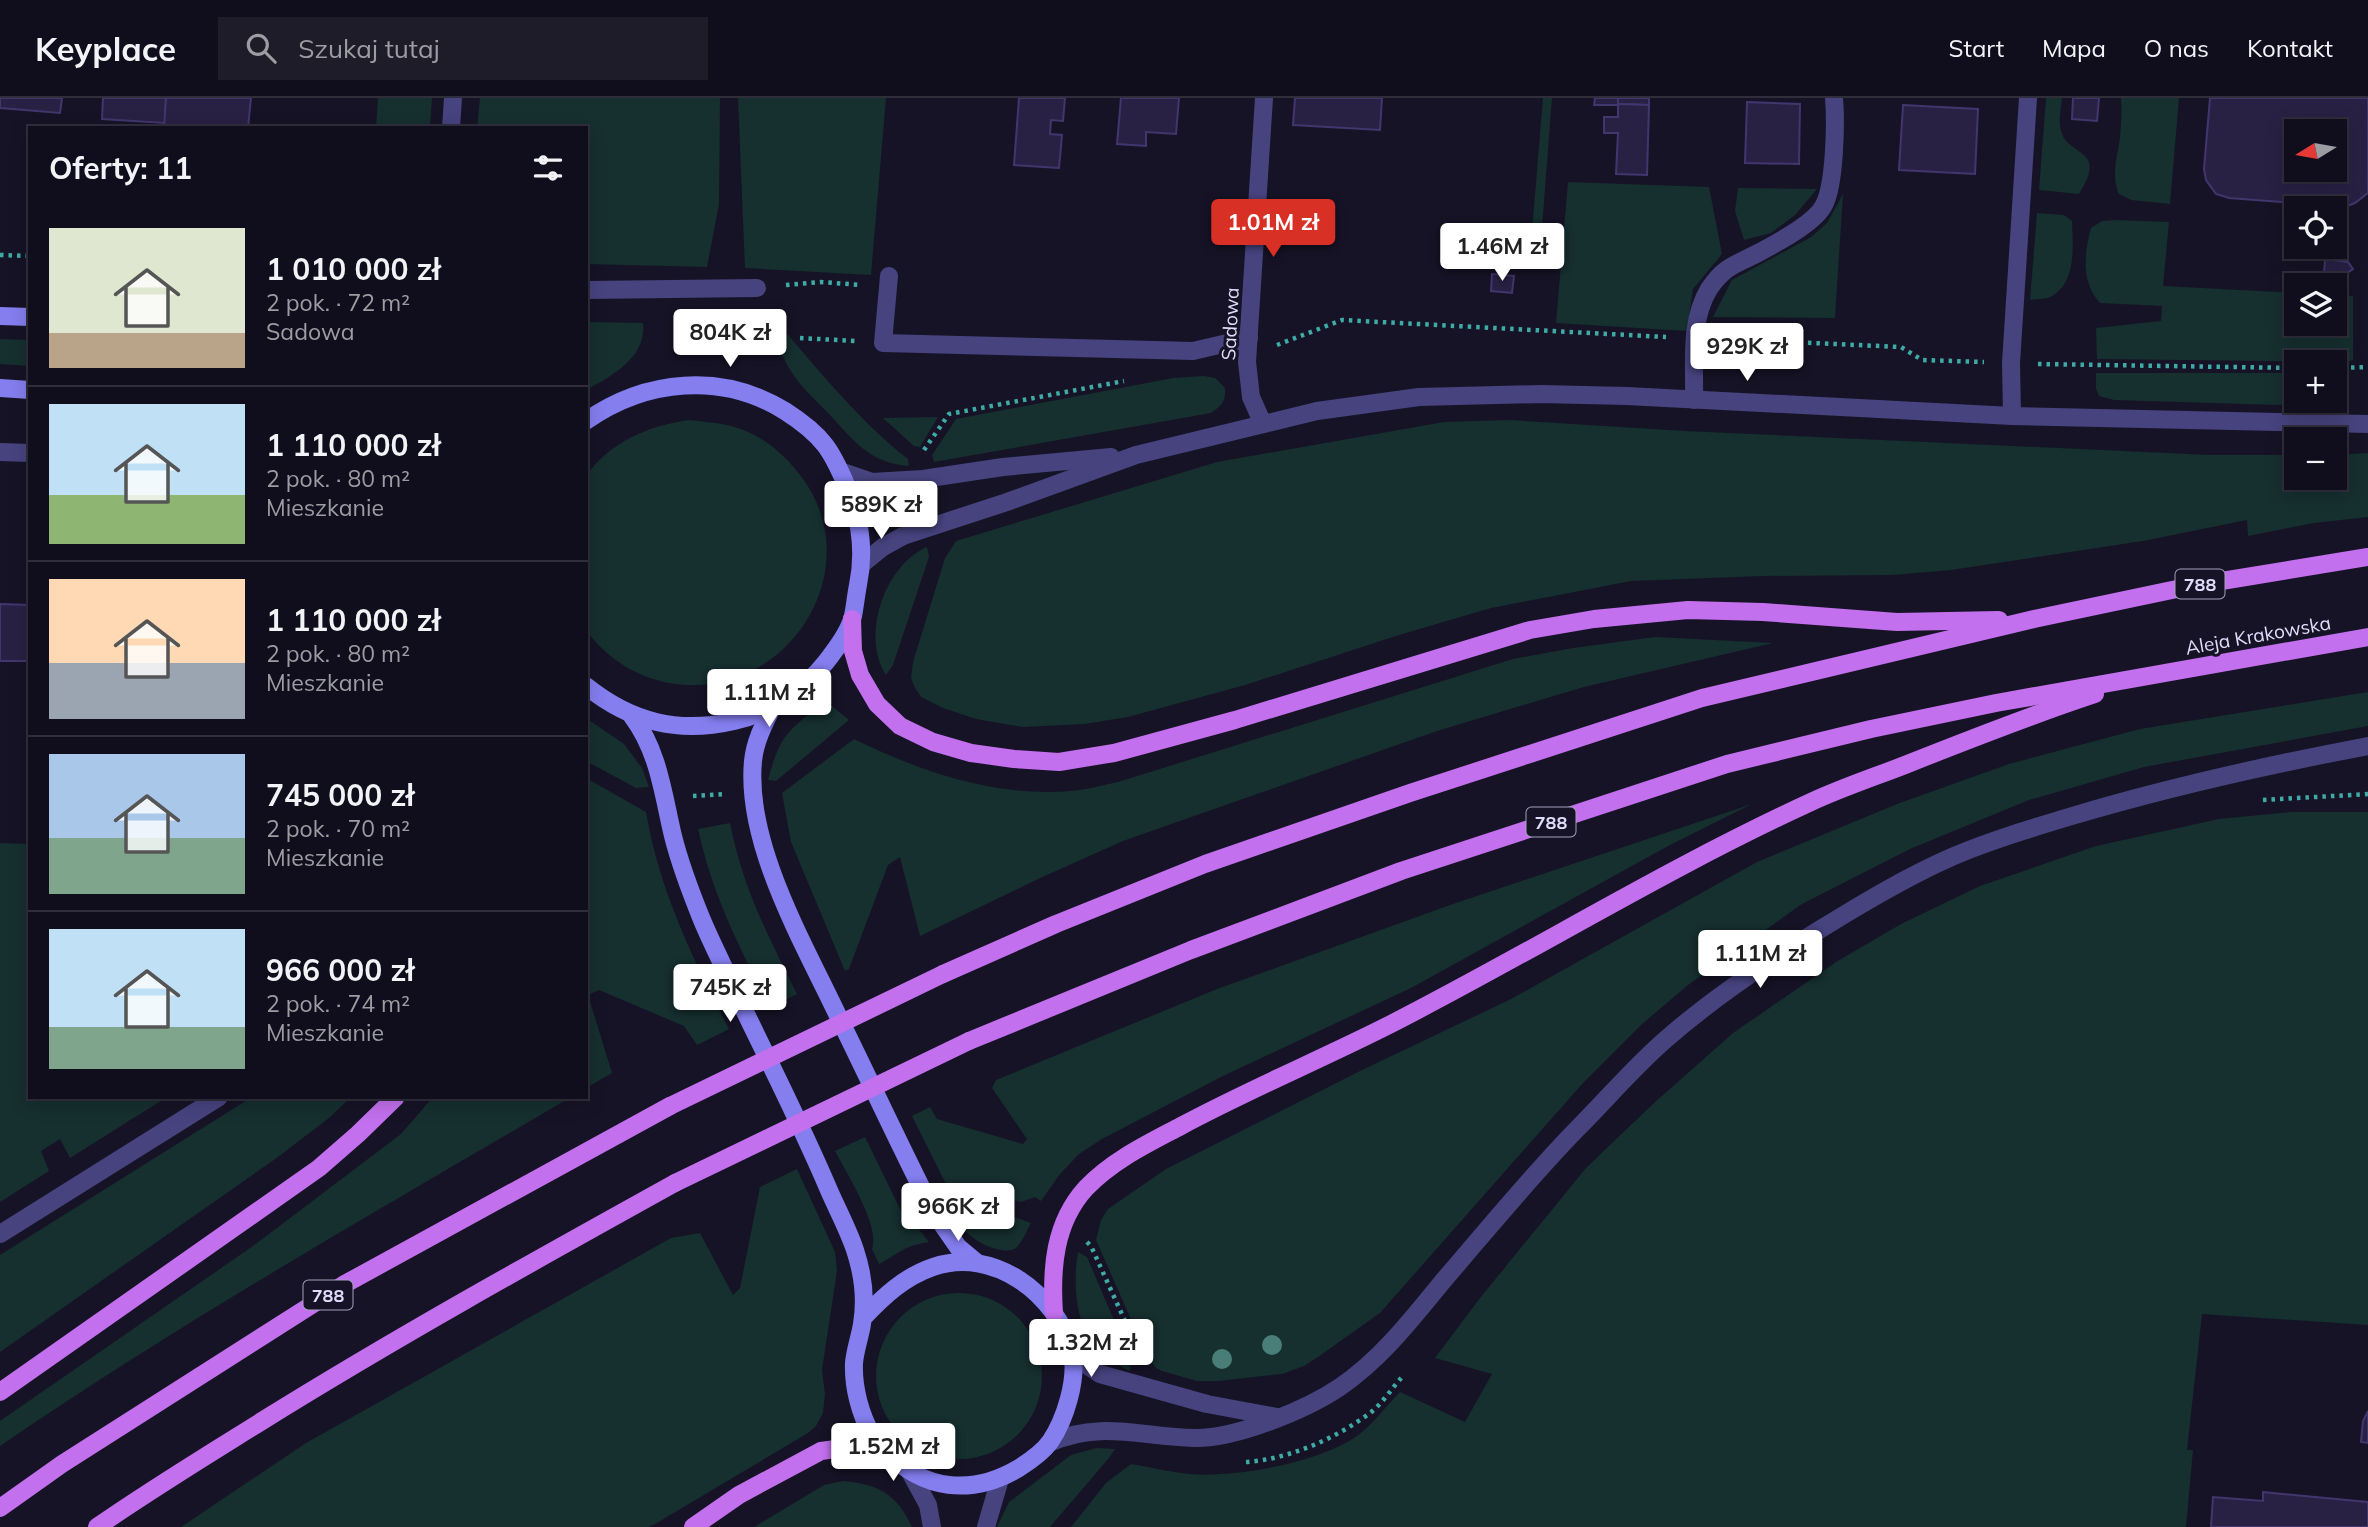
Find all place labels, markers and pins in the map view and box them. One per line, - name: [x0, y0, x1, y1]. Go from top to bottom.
- pin: 1.01M zł: [1201, 200, 1345, 259]
- pin: 1.46M zł: [1430, 223, 1574, 283]
- pin: 804K zł: [665, 310, 795, 369]
- pin: 929K zł: [1682, 324, 1812, 383]
- pin: 589K zł: [816, 482, 946, 541]
- pin: 1.11M zł: [697, 670, 841, 729]
- pin: 1.11M zł: [1688, 930, 1832, 990]
- pin: 745K zł: [665, 964, 795, 1024]
- pin: 966K zł: [893, 1184, 1023, 1243]
- pin: 1.32M zł: [1019, 1320, 1163, 1379]
- pin: 1.52M zł: [821, 1424, 965, 1483]

